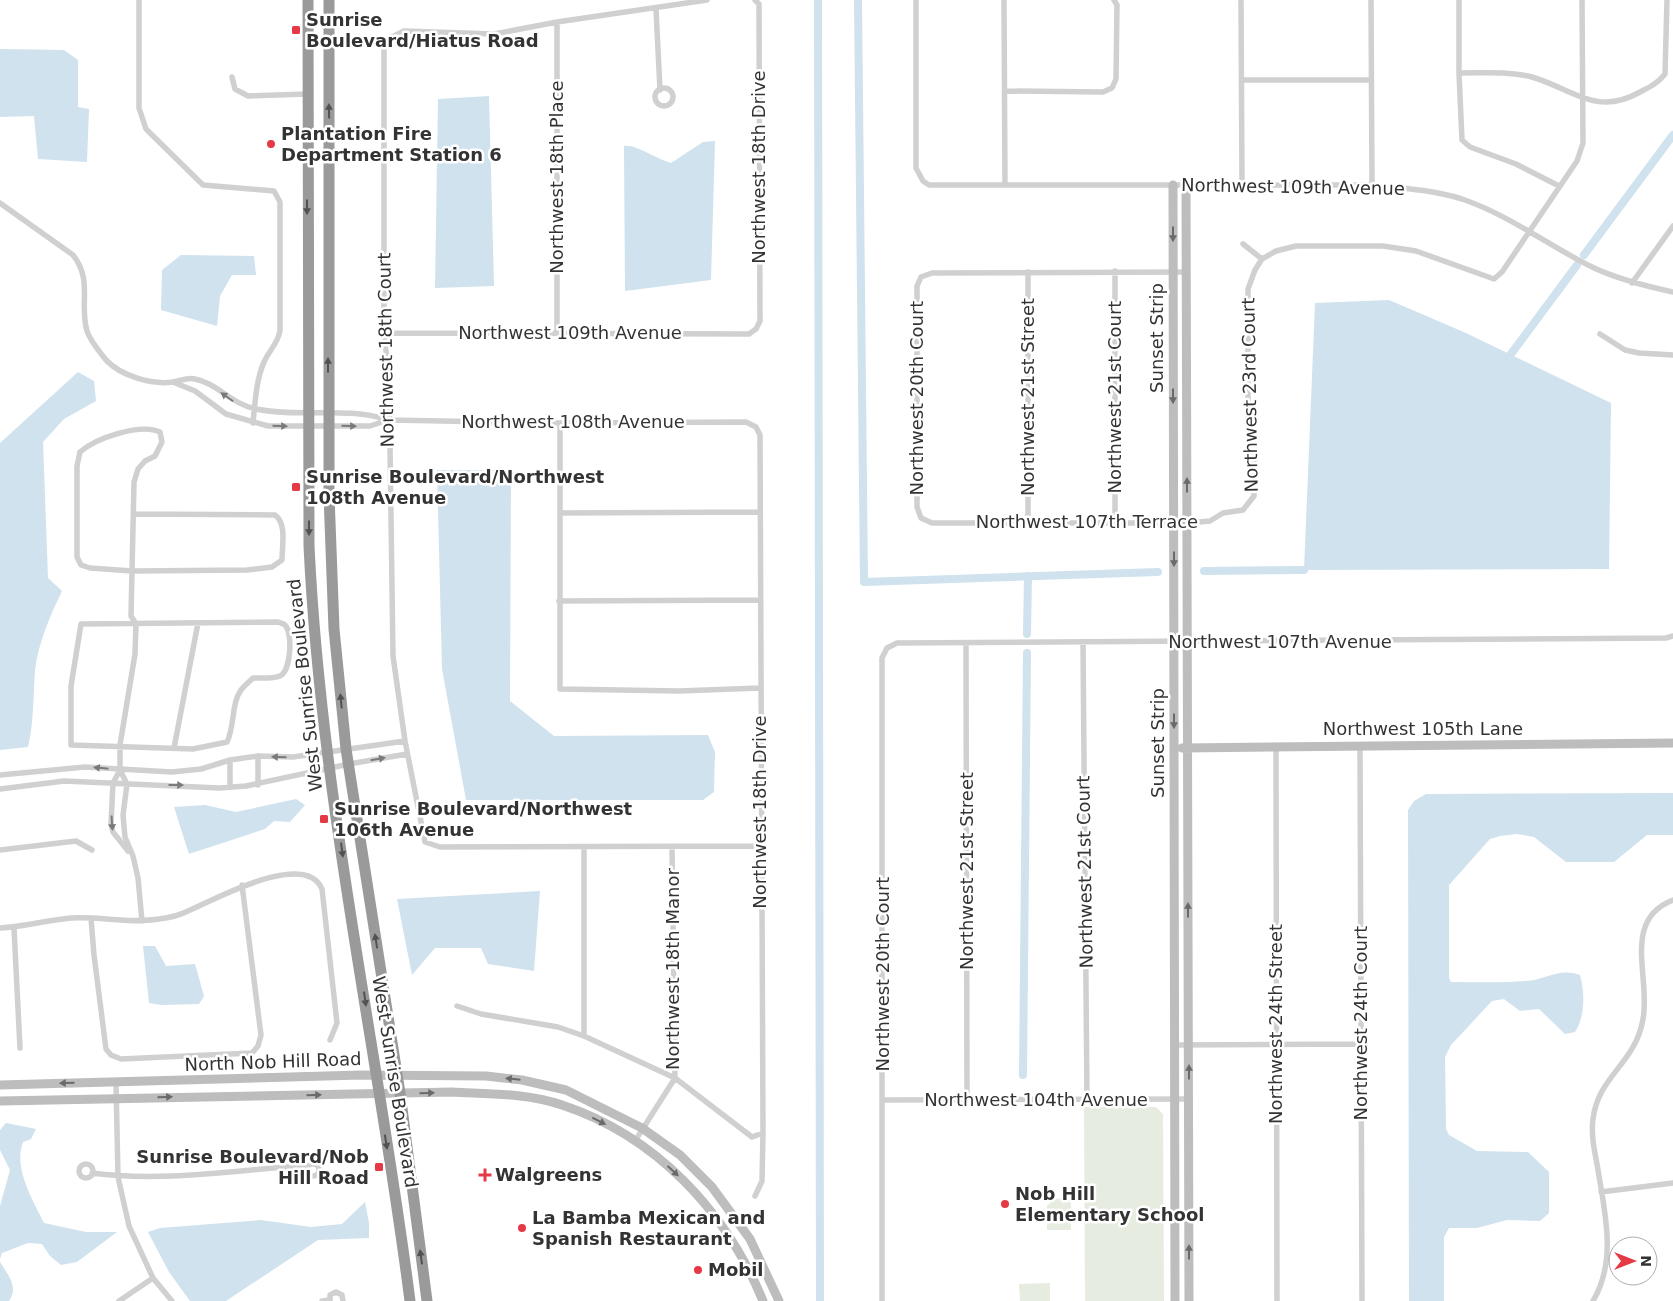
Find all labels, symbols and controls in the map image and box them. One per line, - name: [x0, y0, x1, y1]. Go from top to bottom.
- place label: Sunrise Boulevard/Hiatus Road: [306, 9, 539, 51]
- marker: Sunrise Boulevard/Hiatus Road: [290, 24, 302, 36]
- street label: Northwest 18th Drive: [748, 70, 769, 264]
- street label: Northwest 18th Place: [546, 80, 567, 274]
- one-way arrow: [325, 103, 333, 119]
- place label: Plantation Fire Department Station 6: [281, 123, 502, 165]
- marker: Plantation Fire Department Station 6: [265, 138, 277, 150]
- street label: Northwest 109th Avenue: [1181, 174, 1405, 199]
- one-way arrow: [303, 200, 311, 216]
- one-way arrow: [1169, 226, 1177, 242]
- street label: Northwest 18th Court: [373, 252, 398, 448]
- street label: Sunset Strip: [1146, 283, 1167, 393]
- street label: Northwest 23rd Court: [1237, 297, 1262, 493]
- street label: Northwest 21st Street: [1017, 298, 1038, 496]
- street label: Northwest 20th Court: [906, 301, 927, 495]
- street label: Northwest 21st Court: [1104, 301, 1125, 493]
- street label: Northwest 109th Avenue: [458, 322, 682, 343]
- one-way arrow: [324, 357, 332, 373]
- one-way arrow: [1169, 388, 1177, 404]
- one-way arrow: [221, 392, 234, 402]
- street label: Northwest 108th Avenue: [461, 411, 685, 432]
- one-way arrow: [272, 422, 288, 430]
- one-way arrow: [341, 422, 357, 430]
- place label: Sunrise Boulevard/Northwest 108th Avenue: [306, 466, 605, 508]
- one-way arrow: [1183, 477, 1191, 493]
- marker: Sunrise Boulevard/Northwest 108th Avenue: [290, 481, 302, 493]
- street label: Northwest 107th Terrace: [976, 511, 1198, 532]
- one-way arrow: [305, 520, 313, 536]
- one-way arrow: [1170, 551, 1178, 567]
- street label: West Sunrise Boulevard: [283, 578, 326, 792]
- street label: Northwest 107th Avenue: [1168, 631, 1392, 652]
- street label: Sunset Strip: [1147, 688, 1168, 798]
- one-way arrow: [337, 693, 345, 709]
- one-way arrow: [1170, 713, 1178, 729]
- street label: Northwest 18th Drive: [749, 715, 770, 909]
- street label: Northwest 105th Lane: [1323, 718, 1523, 739]
- one-way arrow: [271, 753, 287, 761]
- one-way arrow: [370, 754, 386, 762]
- one-way arrow: [93, 764, 109, 772]
- street label: Northwest 21st Street: [956, 772, 977, 970]
- street label: Northwest 21st Court: [1072, 775, 1097, 969]
- one-way arrow: [168, 781, 184, 789]
- place label: Sunrise Boulevard/Northwest 106th Avenue: [334, 798, 633, 840]
- marker: Sunrise Boulevard/Northwest 106th Avenue: [318, 813, 330, 825]
- one-way arrow: [108, 816, 116, 832]
- one-way arrow: [339, 843, 347, 859]
- street label: Northwest 18th Manor: [662, 868, 683, 1070]
- street label: Northwest 20th Court: [872, 877, 893, 1071]
- one-way arrow: [1184, 902, 1192, 918]
- street label: Northwest 24th Street: [1265, 924, 1286, 1124]
- street label: Northwest 24th Court: [1350, 926, 1371, 1120]
- one-way arrow: [372, 932, 380, 948]
- street label: West Sunrise Boulevard: [368, 975, 423, 1189]
- one-way arrow: [361, 992, 369, 1008]
- street label: North Nob Hill Road: [184, 1048, 362, 1075]
- one-way arrow: [1185, 1064, 1193, 1080]
- one-way arrow: [504, 1074, 520, 1082]
- one-way arrow: [59, 1079, 75, 1087]
- one-way arrow: [419, 1089, 435, 1097]
- street label: Northwest 104th Avenue: [924, 1089, 1148, 1110]
- one-way arrow: [306, 1091, 322, 1099]
- one-way arrow: [157, 1093, 173, 1101]
- one-way arrow: [592, 1117, 606, 1125]
- one-way arrow: [382, 1135, 390, 1151]
- place label: Sunrise Boulevard/Nob Hill Road: [136, 1146, 369, 1188]
- marker: Sunrise Boulevard/Nob Hill Road: [373, 1161, 385, 1173]
- place label: Walgreens: [495, 1164, 602, 1185]
- one-way arrow: [667, 1165, 679, 1177]
- marker: Walgreens: [479, 1169, 491, 1181]
- place label: Nob Hill Elementary School: [1015, 1183, 1204, 1225]
- marker: Nob Hill Elementary School: [999, 1198, 1011, 1210]
- place label: La Bamba Mexican and Spanish Restaurant: [532, 1207, 765, 1249]
- marker: La Bamba Mexican and Spanish Restaurant: [516, 1222, 528, 1234]
- north arrow: [1608, 1236, 1658, 1286]
- one-way arrow: [1185, 1244, 1193, 1260]
- one-way arrow: [417, 1248, 425, 1264]
- text: N: [1638, 1255, 1654, 1267]
- place label: Mobil: [708, 1259, 764, 1280]
- marker: Mobil: [692, 1264, 704, 1276]

